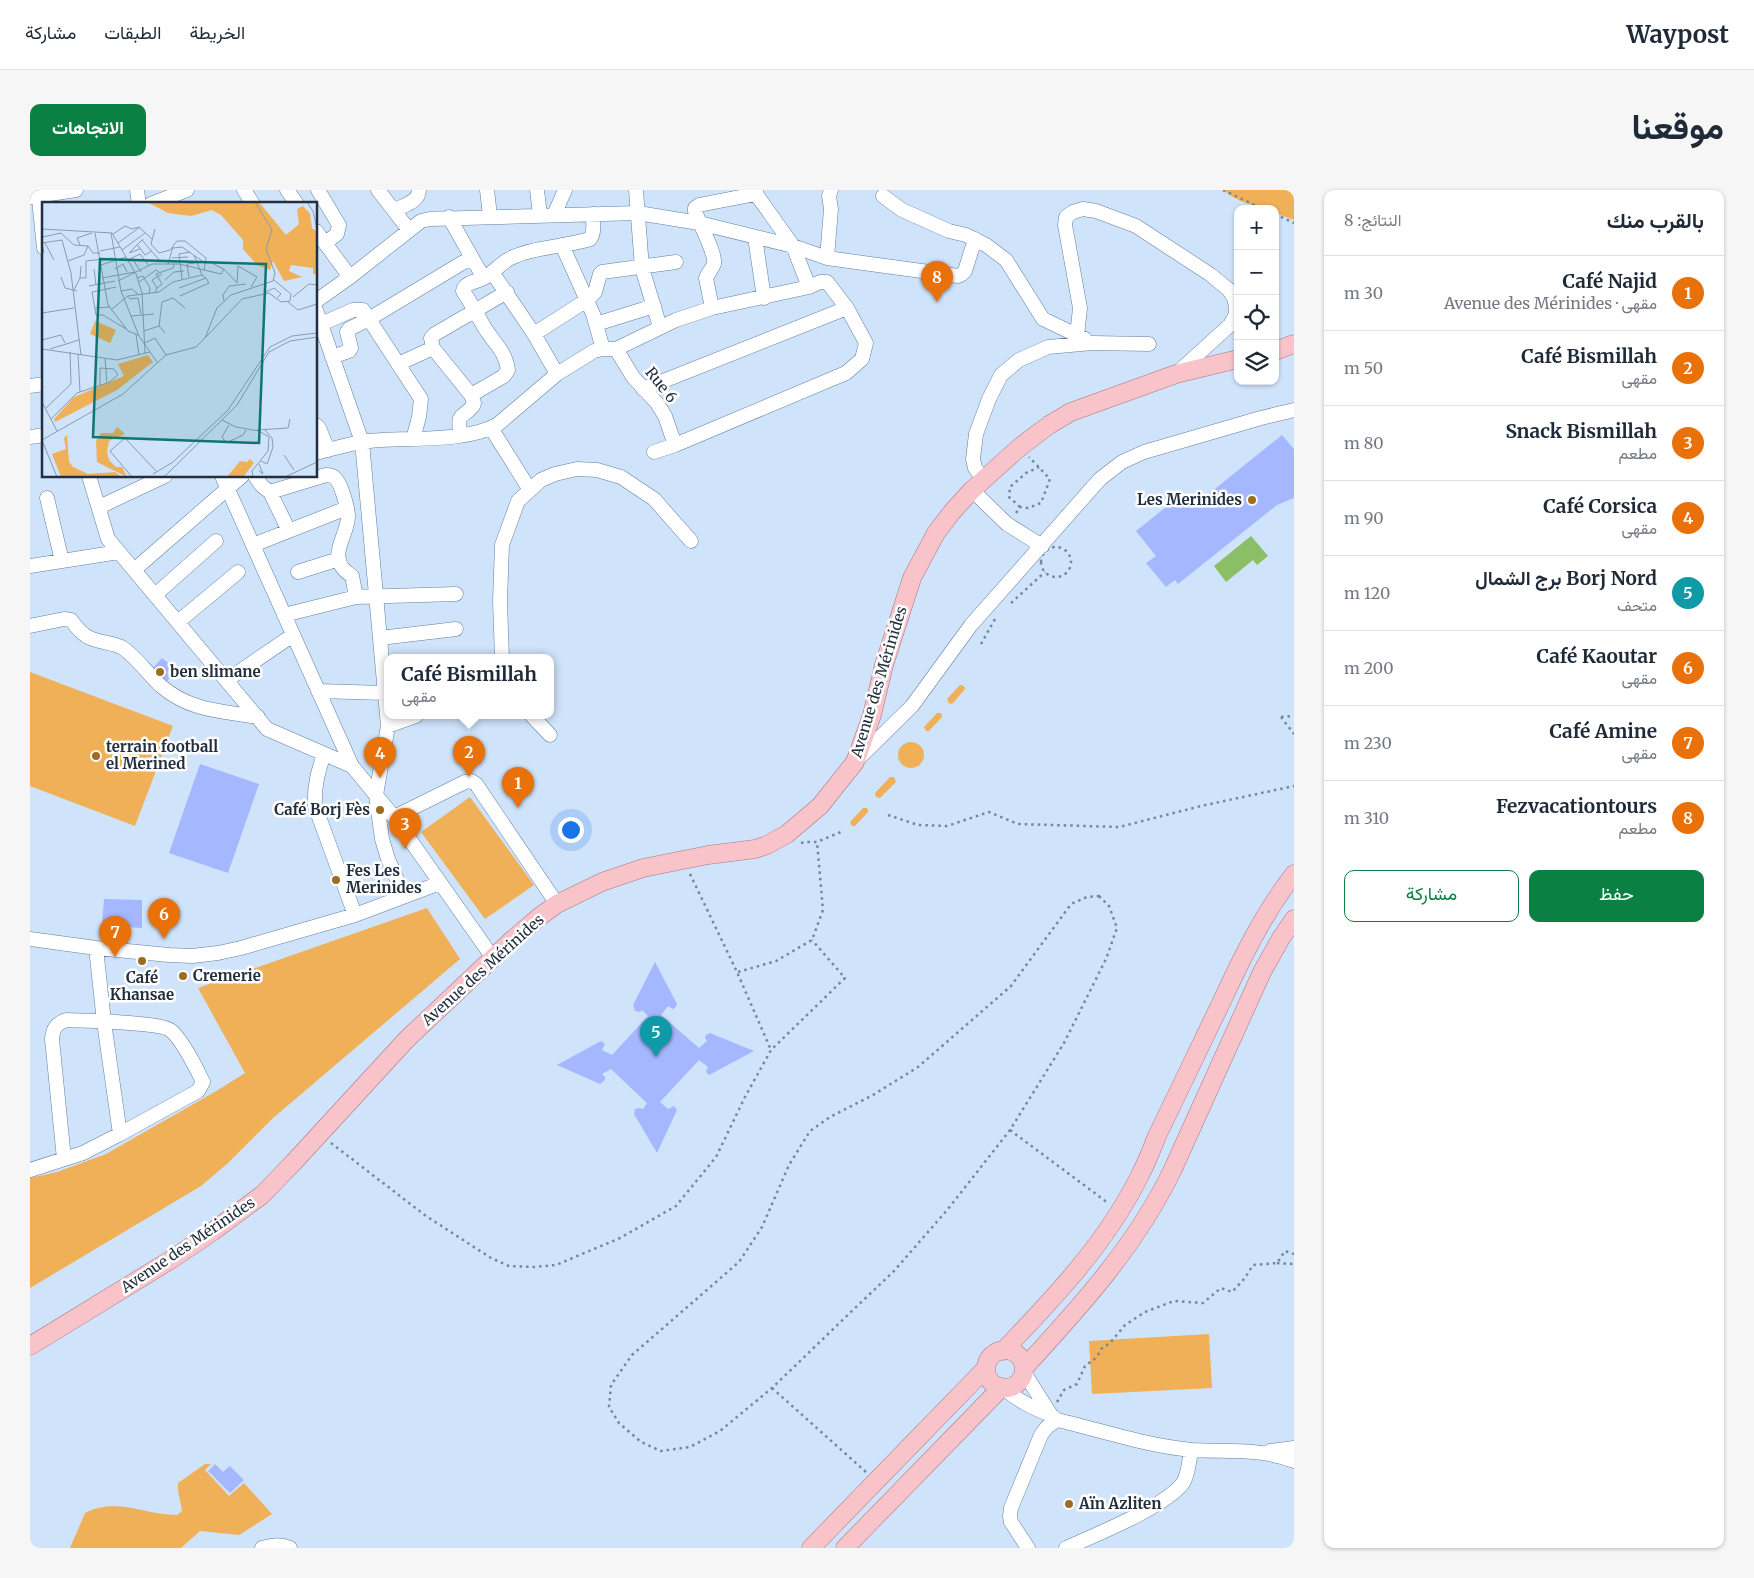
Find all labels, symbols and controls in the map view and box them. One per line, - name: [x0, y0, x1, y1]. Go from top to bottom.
- text: Waypost: [1626, 19, 1729, 50]
- text: مشاركة: [25, 21, 76, 44]
- text: الطبقات: [104, 21, 161, 44]
- text: الخريطة: [189, 21, 245, 44]
- button: الاتجاهات: [30, 104, 146, 156]
- text: موقعنا: [1631, 105, 1724, 149]
- inset map: [42, 202, 318, 478]
- map controls: [1234, 205, 1279, 385]
- button: +: [1234, 205, 1279, 250]
- text: بالقرب منك: [1607, 207, 1704, 234]
- text: النتائج: 8: [1344, 210, 1401, 230]
- button: −: [1234, 250, 1279, 295]
- pin: 8: [921, 261, 953, 302]
- text: Café Najid: [1563, 269, 1657, 293]
- text: 30 m: [1344, 283, 1383, 303]
- text: 1: [1684, 283, 1692, 303]
- text: مقهى · Avenue des Mérinides: [1444, 293, 1657, 313]
- button: locate: [1234, 295, 1279, 340]
- button: layers: [1234, 340, 1279, 385]
- text: Café Bismillah: [1521, 344, 1657, 368]
- text: 50 m: [1344, 358, 1383, 378]
- text: 2: [1683, 358, 1693, 378]
- street label: Rue 6: [641, 363, 681, 406]
- text: مقهى: [1622, 368, 1657, 388]
- text: Snack Bismillah: [1505, 419, 1657, 443]
- text: 80 m: [1344, 433, 1384, 453]
- text: 3: [1683, 433, 1693, 453]
- text: مطعم: [1618, 443, 1657, 463]
- place label: Les Merinides: [1137, 490, 1242, 509]
- marker: Les Merinides: [1246, 494, 1258, 506]
- text: Café Corsica: [1543, 494, 1657, 518]
- text: 90 m: [1344, 508, 1384, 528]
- text: 4: [1683, 508, 1693, 528]
- text: مقهى: [1622, 518, 1657, 538]
- text: Borj Nord برج الشمال: [1475, 566, 1657, 590]
- text: 120 m: [1344, 583, 1390, 603]
- text: 5: [1683, 583, 1693, 603]
- text: متحف: [1617, 595, 1657, 615]
- street label: Avenue des Mérinides: [846, 604, 911, 761]
- text: Café Kaoutar: [1537, 644, 1657, 668]
- popup: [384, 654, 554, 719]
- text: 200 m: [1344, 658, 1394, 678]
- text: 6: [1683, 658, 1693, 678]
- place label: ben slimane: [170, 662, 261, 681]
- text: Café Bismillah: [401, 662, 537, 686]
- marker: ben slimane: [154, 666, 166, 678]
- text: مقهى: [1622, 668, 1657, 688]
- text: مقهى: [401, 686, 437, 706]
- text: Café Amine: [1549, 719, 1657, 743]
- text: 230 m: [1344, 733, 1392, 753]
- text: 7: [1683, 733, 1693, 753]
- pin: 2: [453, 736, 485, 777]
- place label: terrain football el Merined: [106, 737, 218, 773]
- pin: 4: [364, 737, 396, 778]
- text: مقهى: [1622, 743, 1657, 763]
- marker: terrain football el Merined: [90, 750, 102, 762]
- pin: 1: [502, 767, 534, 808]
- text: Fezvacationtours: [1496, 794, 1657, 818]
- place label: Café Borj Fès: [274, 800, 370, 819]
- marker: Café Borj Fès: [374, 804, 386, 816]
- pin: 3: [389, 808, 421, 849]
- text: 310 m: [1344, 808, 1389, 828]
- text: 8: [1683, 808, 1693, 828]
- your location: [558, 817, 584, 843]
- text: مطعم: [1618, 818, 1657, 838]
- place label: Fes Les Merinides: [346, 861, 422, 897]
- button: مشاركة: [1344, 870, 1519, 922]
- button: حفظ: [1529, 870, 1704, 922]
- marker: Fes Les Merinides: [330, 874, 342, 886]
- pin: 6: [148, 898, 180, 939]
- street label: Avenue des Mérinides: [417, 910, 548, 1030]
- pin: 7: [99, 916, 131, 957]
- marker: Café Khansae: [136, 955, 148, 967]
- place label: Cremerie: [193, 966, 261, 985]
- place label: Café Khansae: [110, 968, 174, 1004]
- marker: Cremerie: [177, 970, 189, 982]
- pin: 5: [640, 1016, 672, 1057]
- street label: Avenue des Mérinides: [116, 1193, 258, 1297]
- place label: Aïn Azliten: [1078, 1494, 1161, 1513]
- marker: Aïn Azliten: [1063, 1498, 1075, 1510]

